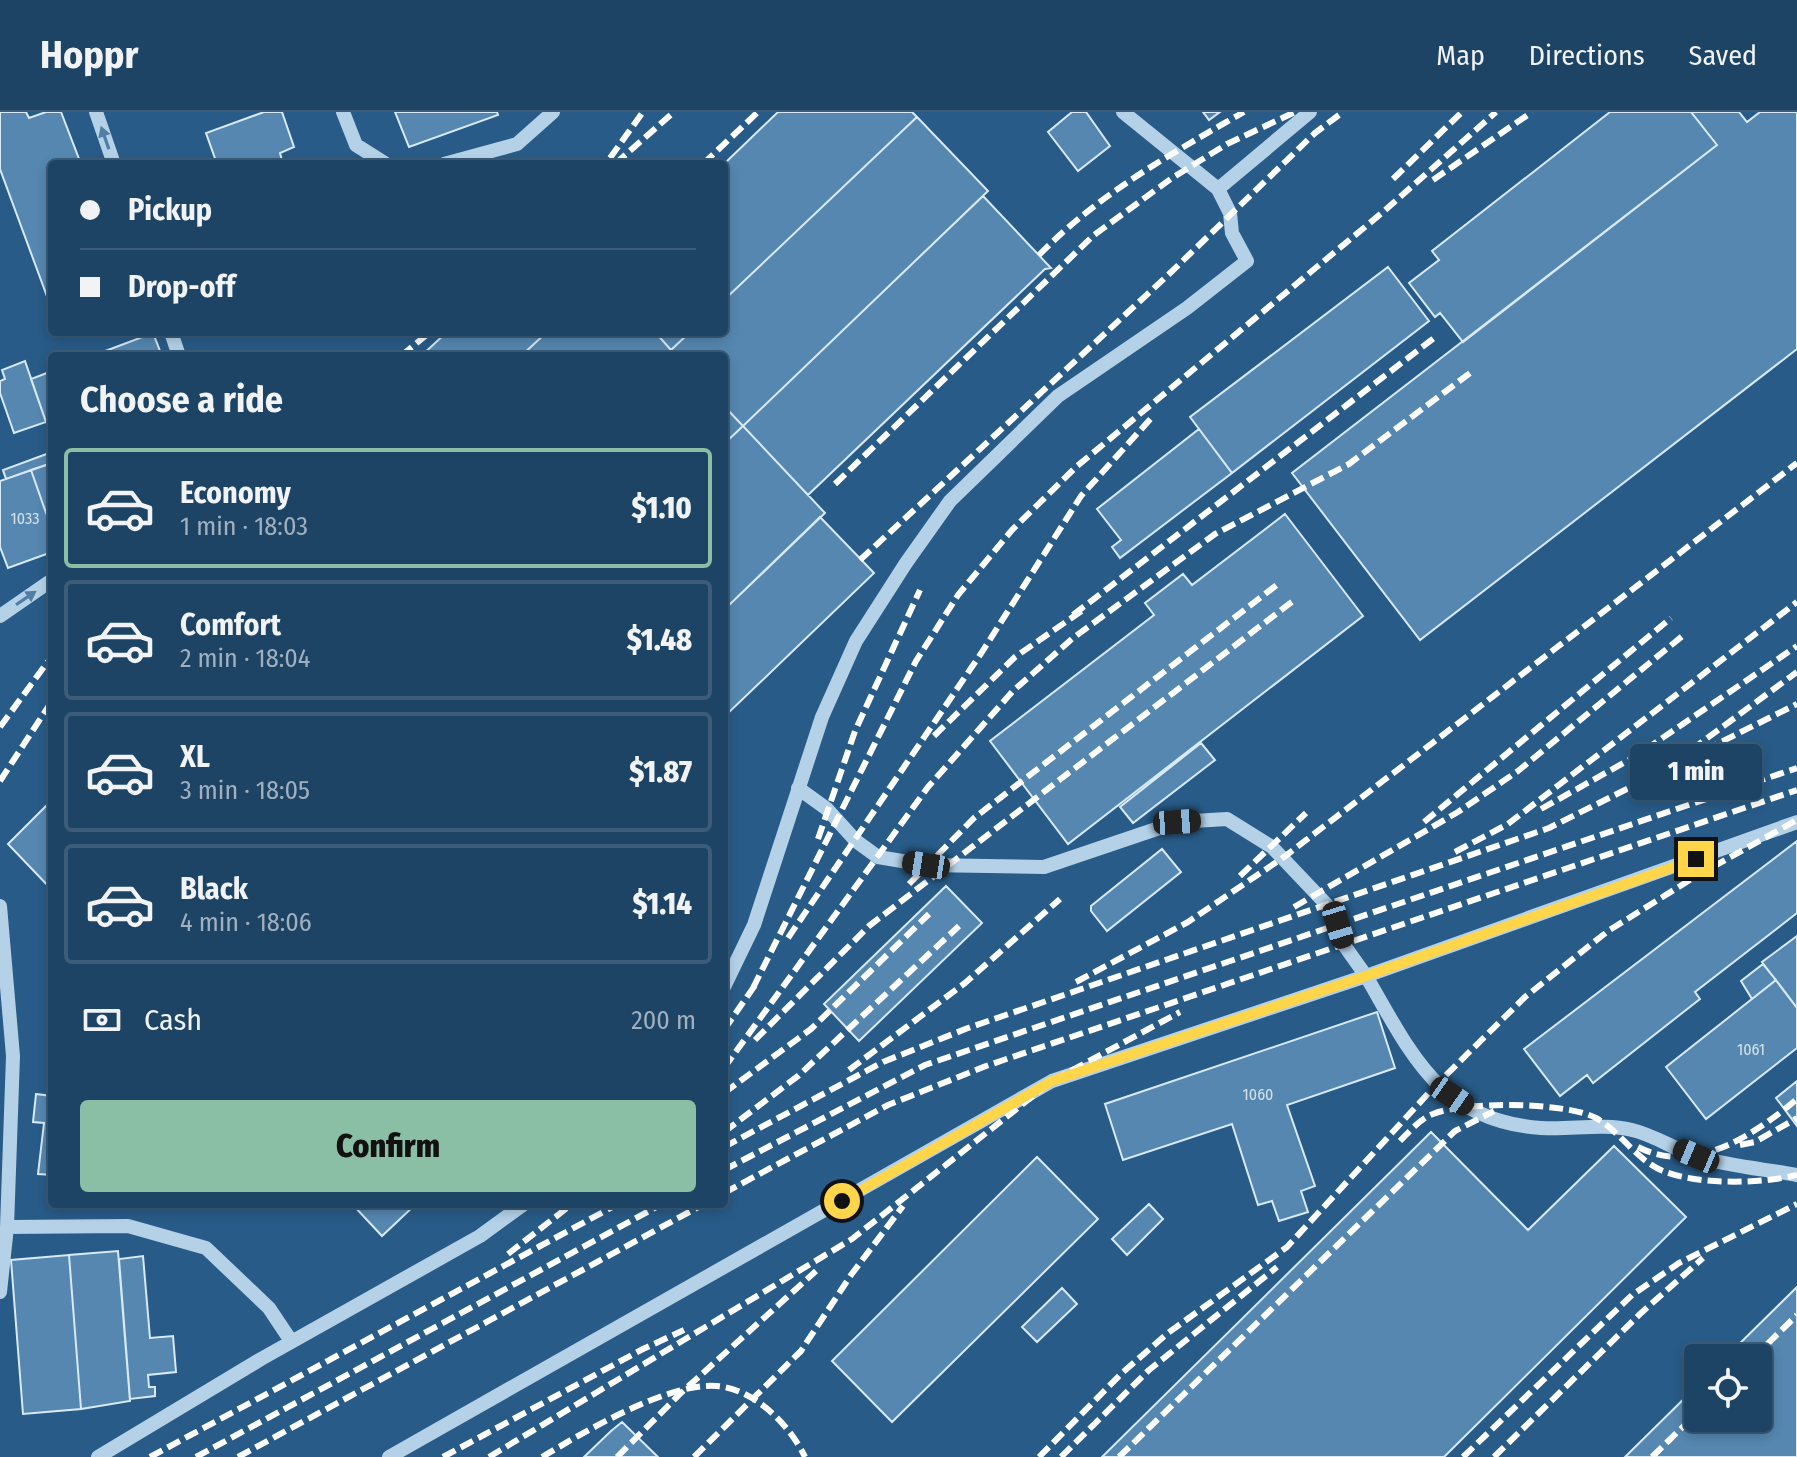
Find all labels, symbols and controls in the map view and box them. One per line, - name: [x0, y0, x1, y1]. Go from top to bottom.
- text: Hoppr: [40, 32, 138, 78]
- text: Map: [1436, 39, 1485, 72]
- text: Directions: [1529, 39, 1645, 72]
- text: Saved: [1689, 39, 1757, 72]
- one-way arrow: [98, 126, 110, 150]
- text: Pickup: [128, 192, 212, 228]
- text: Drop-off: [128, 269, 235, 305]
- text: Choose a ride: [80, 378, 283, 422]
- icon: car: [84, 472, 156, 544]
- text: Economy: [180, 475, 291, 511]
- text: $1.10: [631, 490, 692, 526]
- house number: 1033: [11, 509, 39, 528]
- text: 1 min · 18:03: [180, 511, 308, 542]
- one-way arrow: [15, 591, 37, 606]
- icon: car: [84, 604, 156, 676]
- text: Comfort: [180, 607, 281, 643]
- text: $1.48: [627, 622, 692, 658]
- text: 2 min · 18:04: [180, 643, 310, 674]
- icon: car: [84, 736, 156, 808]
- text: XL: [180, 739, 210, 775]
- callout: 1 min: [1630, 743, 1762, 799]
- text: $1.87: [629, 754, 692, 790]
- text: 1 min: [1668, 756, 1724, 787]
- text: 3 min · 18:05: [180, 775, 310, 806]
- car: [1152, 808, 1202, 836]
- route end: [1678, 841, 1714, 877]
- car: [900, 849, 952, 881]
- icon: car: [84, 868, 156, 940]
- text: Black: [180, 871, 248, 907]
- text: $1.14: [632, 886, 692, 922]
- car: [1320, 899, 1356, 951]
- text: 4 min · 18:06: [180, 907, 312, 938]
- icon: cash: [80, 998, 124, 1042]
- text: Cash: [144, 1002, 202, 1038]
- text: 200 m: [631, 1005, 696, 1036]
- house number: 1061: [1737, 1040, 1765, 1059]
- car: [1425, 1072, 1479, 1120]
- house number: 1060: [1243, 1085, 1273, 1104]
- button: Confirm: [80, 1100, 696, 1192]
- car: [1669, 1136, 1723, 1176]
- route start: [824, 1183, 860, 1219]
- map controls: [1684, 1344, 1772, 1432]
- button: locate: [1684, 1344, 1772, 1432]

